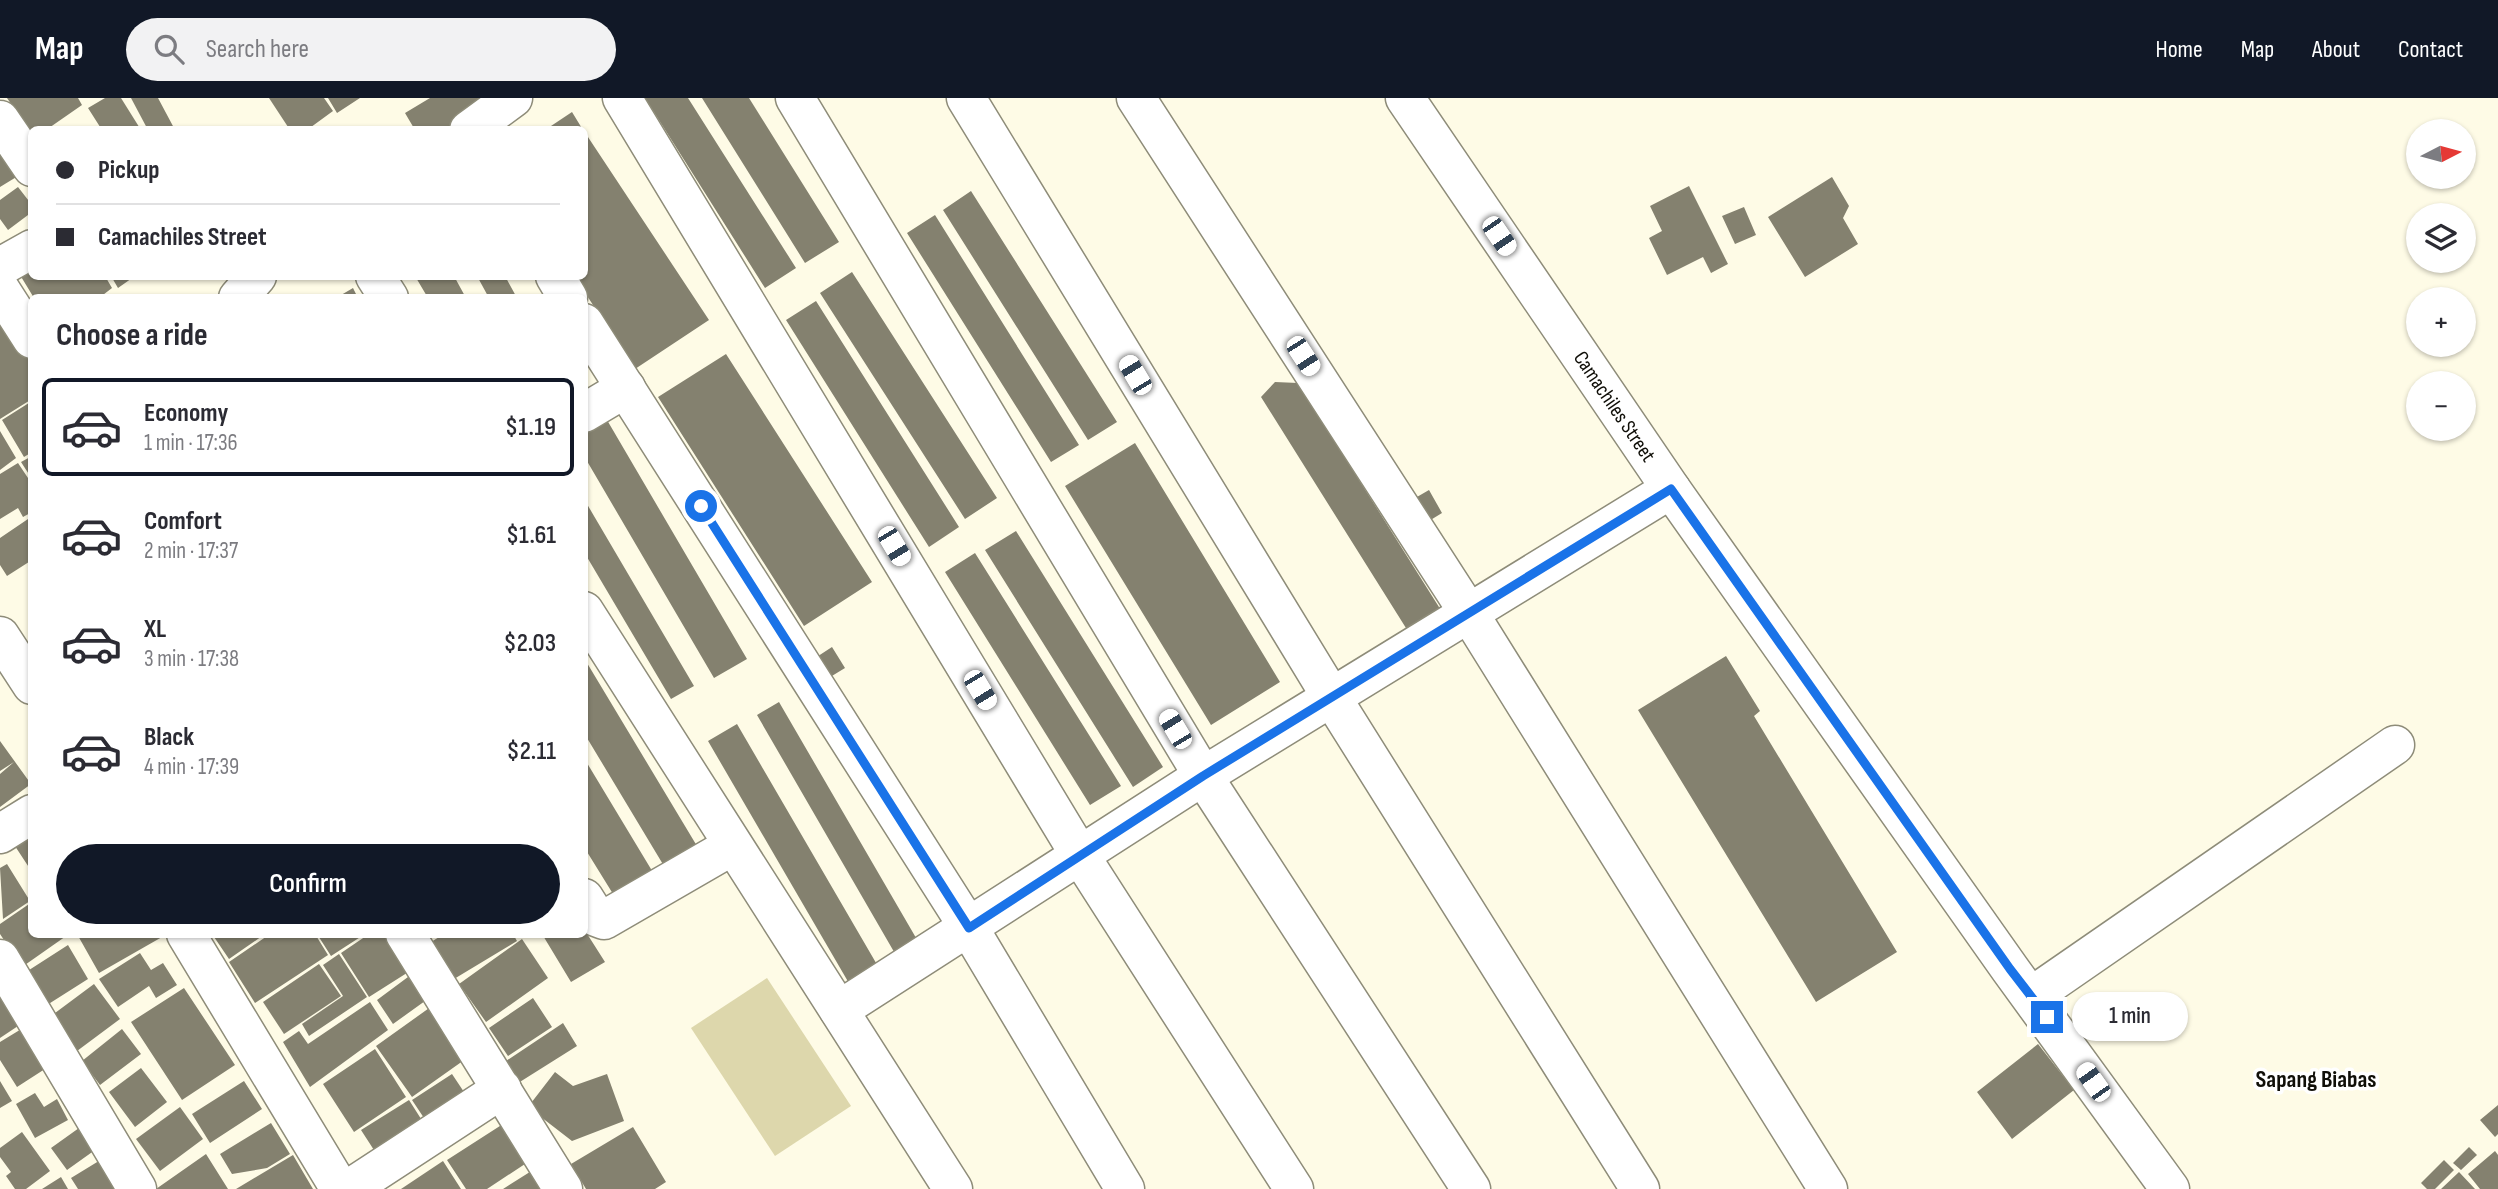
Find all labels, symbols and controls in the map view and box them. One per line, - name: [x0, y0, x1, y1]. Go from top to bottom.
- search box: [126, 18, 616, 81]
- text: Map: [35, 29, 84, 69]
- icon: search: [150, 30, 188, 68]
- text: Search here: [206, 34, 309, 65]
- text: Home: [2155, 35, 2203, 64]
- text: Map: [2241, 35, 2274, 64]
- text: About: [2312, 35, 2360, 64]
- text: Contact: [2398, 35, 2463, 64]
- north arrow: [2406, 119, 2476, 189]
- map controls: [2406, 119, 2476, 441]
- text: Pickup: [98, 155, 160, 186]
- button: layers: [2406, 203, 2476, 273]
- car: [1479, 213, 1520, 259]
- text: Camachiles Street: [98, 222, 267, 253]
- button: +: [2406, 287, 2476, 357]
- text: Choose a ride: [56, 316, 208, 355]
- car: [1283, 333, 1324, 379]
- street label: Camachiles Street: [1568, 347, 1661, 467]
- car: [1116, 352, 1155, 398]
- button: −: [2406, 371, 2476, 441]
- icon: car: [60, 396, 123, 459]
- text: Economy: [144, 398, 228, 429]
- text: $1.19: [505, 412, 556, 443]
- text: 1 min · 17:36: [144, 429, 238, 457]
- route start: [685, 490, 717, 522]
- icon: car: [60, 504, 123, 567]
- text: Comfort: [144, 506, 222, 537]
- text: $1.61: [506, 520, 556, 551]
- car: [875, 523, 914, 569]
- text: 2 min · 17:37: [144, 537, 238, 565]
- icon: car: [60, 612, 123, 675]
- text: XL: [144, 614, 166, 645]
- text: $2.03: [504, 628, 556, 659]
- text: 3 min · 17:38: [144, 645, 239, 673]
- car: [961, 667, 1000, 713]
- car: [1156, 706, 1195, 752]
- icon: car: [60, 720, 123, 783]
- text: Black: [144, 722, 194, 753]
- text: $2.11: [507, 736, 556, 767]
- text: 4 min · 17:39: [144, 753, 239, 781]
- button: Confirm: [56, 844, 560, 924]
- callout: 1 min: [2072, 992, 2187, 1042]
- route end: [2031, 1001, 2063, 1033]
- text: 1 min: [2109, 1002, 2151, 1030]
- car: [2073, 1059, 2114, 1105]
- district label: Sapang Biabas: [2256, 1065, 2376, 1094]

